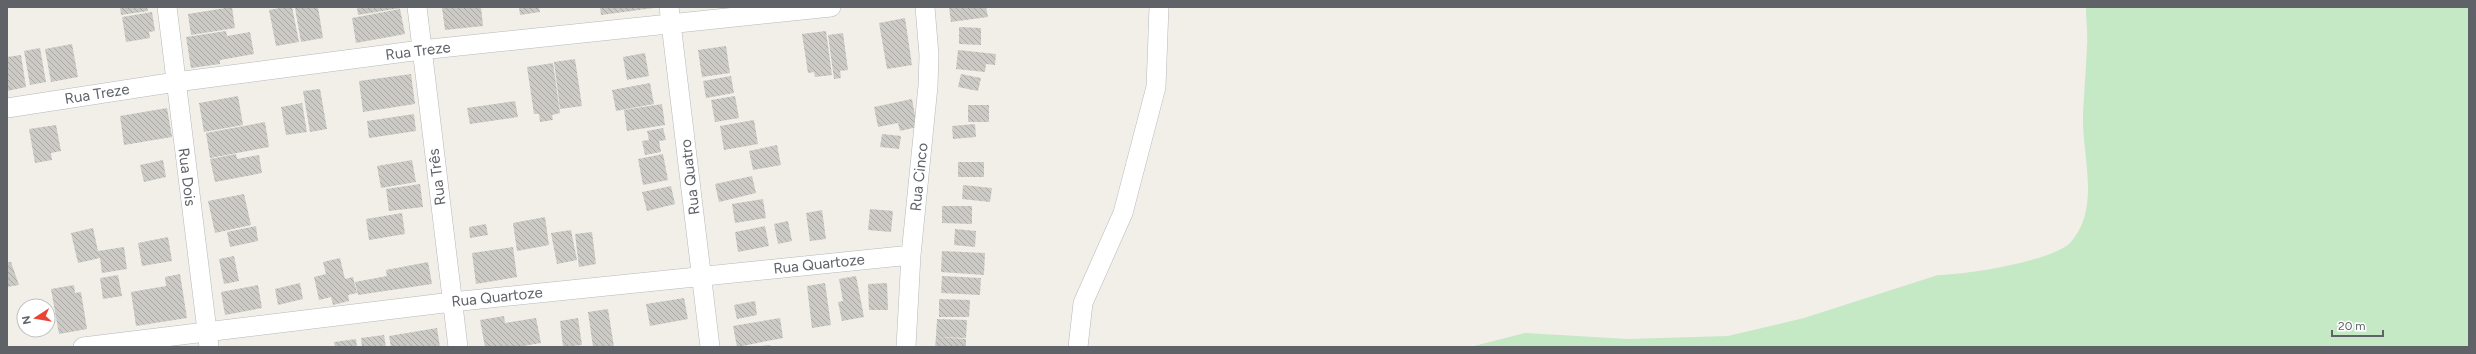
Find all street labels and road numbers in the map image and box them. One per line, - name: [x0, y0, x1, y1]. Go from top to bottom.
- street label: Rua Treze: [384, 38, 452, 64]
- street label: Rua Treze: [63, 80, 131, 108]
- street label: Rua Quatro: [676, 138, 704, 216]
- street label: Rua Cinco: [906, 142, 932, 212]
- street label: Rua Dois: [174, 147, 200, 207]
- street label: Rua Três: [425, 148, 449, 206]
- street label: Rua Quartoze: [772, 250, 866, 278]
- street label: Rua Quartoze: [450, 283, 544, 311]

